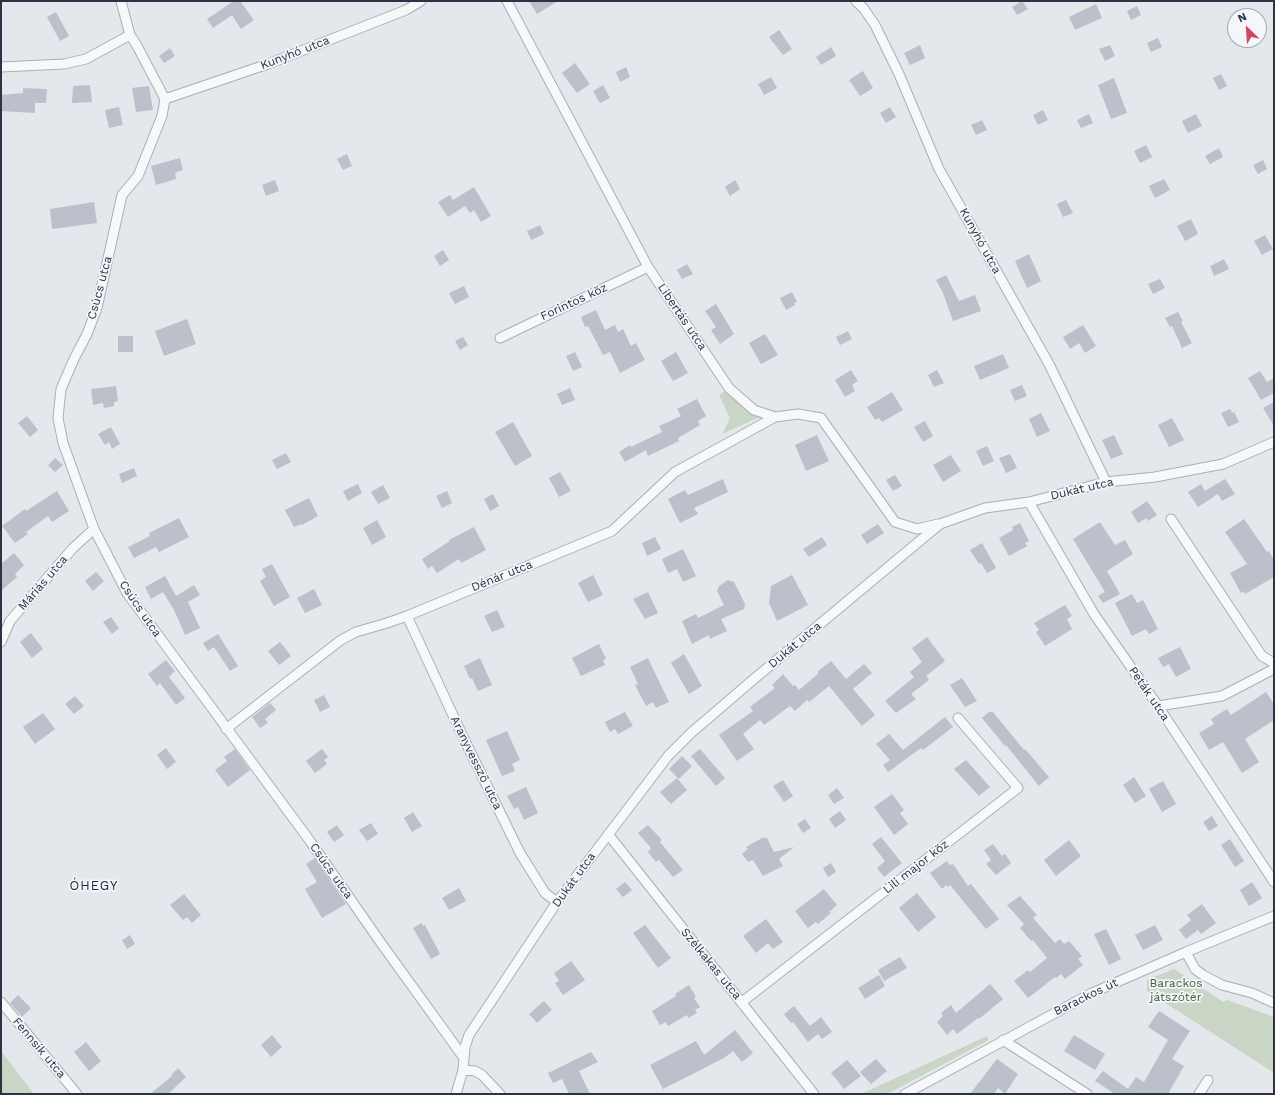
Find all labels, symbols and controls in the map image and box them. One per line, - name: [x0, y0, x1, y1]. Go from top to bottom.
- north arrow: [1227, 8, 1267, 48]
- text: N: [1236, 10, 1249, 25]
- street label: Kunyhó utca: [258, 33, 332, 73]
- street label: Kunyhó utca: [956, 206, 1004, 276]
- street label: Csúcs utca: [85, 255, 115, 321]
- street label: Forintos köz: [538, 280, 610, 324]
- street label: Libertás utca: [654, 281, 710, 353]
- street label: Dukát utca: [1049, 475, 1115, 503]
- street label: Máriás utca: [15, 553, 71, 613]
- street label: Dénár utca: [469, 557, 535, 595]
- street label: Csúcs utca: [116, 578, 164, 640]
- street label: Dukát utca: [766, 619, 824, 671]
- street label: Peták utca: [1126, 664, 1172, 724]
- street label: Aranyvessző utca: [447, 714, 505, 812]
- street label: Lili major köz: [880, 837, 952, 897]
- street label: Csúcs utca: [306, 840, 356, 902]
- street label: Dukát utca: [549, 850, 599, 910]
- district label: ÓHEGY: [69, 878, 119, 894]
- street label: Szélkakas utca: [678, 925, 744, 1003]
- street label: Barackos út: [1052, 975, 1120, 1019]
- park label: Barackos játszótér: [1150, 976, 1202, 1004]
- street label: Fennsík utca: [9, 1015, 69, 1081]

